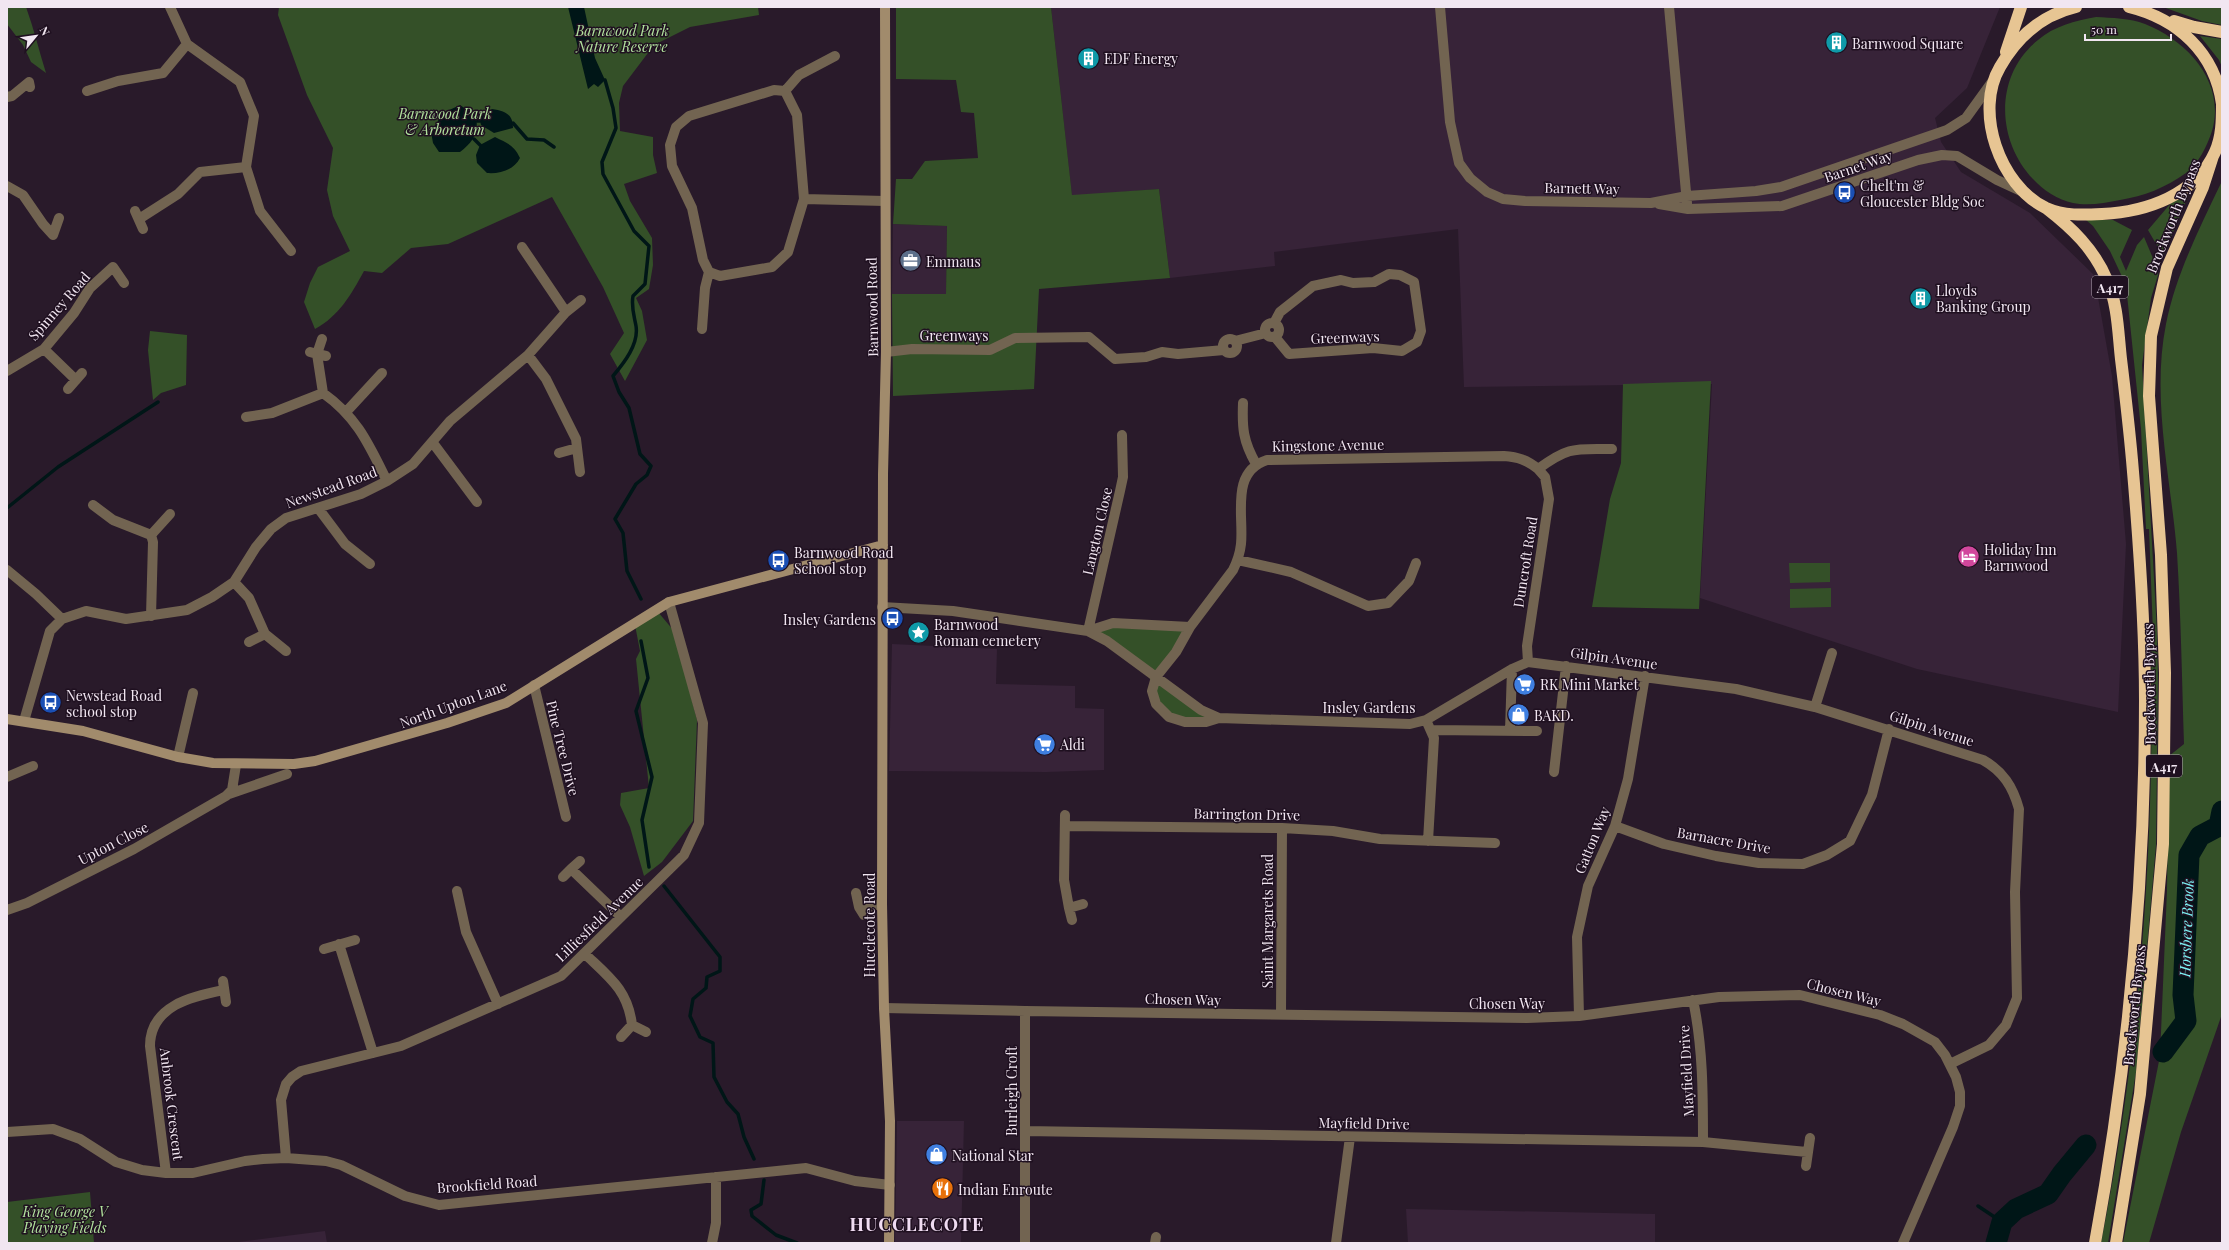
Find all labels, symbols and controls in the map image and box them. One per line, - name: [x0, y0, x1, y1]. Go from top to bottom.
- north arrow: [16, 16, 56, 56]
- scale bar: [2085, 16, 2171, 42]
- park label: Barnwood Park Nature Reserve: [574, 21, 669, 56]
- text: 50 m: [2091, 21, 2117, 37]
- text: N: [37, 24, 54, 38]
- building icon: Barnwood Square: [1823, 30, 1849, 56]
- place label: Barnwood Square: [1852, 34, 1963, 53]
- building icon: EDF Energy: [1076, 45, 1102, 71]
- place label: EDF Energy: [1104, 49, 1178, 68]
- park label: Barnwood Park & Arboretum: [397, 104, 492, 139]
- street label: Barnet Way: [1821, 145, 1895, 187]
- street label: Brockworth Bypass: [2141, 156, 2205, 276]
- place label: Chelt'm & Gloucester Bldg Soc: [1860, 176, 1985, 211]
- street label: Barnett Way: [1544, 178, 1620, 198]
- bus stop icon: Chelt'm & Gloucester Bldg Soc: [1832, 180, 1858, 206]
- office icon: Emmaus: [897, 248, 923, 274]
- place label: Emmaus: [926, 252, 981, 271]
- street label: Barnwood Road: [862, 257, 882, 357]
- street label: Spinney Road: [24, 268, 94, 344]
- road number: A417: [2092, 276, 2128, 298]
- place label: Lloyds Banking Group: [1936, 281, 2031, 316]
- building icon: Lloyds Banking Group: [1908, 285, 1934, 311]
- street label: Greenways: [920, 326, 989, 345]
- street label: Greenways: [1310, 326, 1380, 348]
- street label: Kingstone Avenue: [1272, 435, 1384, 455]
- street label: Newstead Road: [283, 462, 379, 512]
- street label: Langton Close: [1078, 485, 1116, 577]
- street label: Duncroft Road: [1508, 515, 1542, 609]
- place label: Holiday Inn Barnwood: [1984, 540, 2057, 575]
- place label: Barnwood Road School stop: [794, 543, 894, 578]
- hotel icon: Holiday Inn Barnwood: [1955, 544, 1981, 570]
- bus stop icon: Barnwood Road School stop: [765, 547, 791, 573]
- bus stop icon: Insley Gardens: [879, 606, 905, 632]
- place label: Insley Gardens: [783, 610, 876, 629]
- place label: Barnwood Roman cemetery: [934, 615, 1041, 650]
- place icon: Barnwood Roman cemetery: [905, 619, 931, 645]
- street label: Brockworth Bypass: [2138, 623, 2160, 745]
- street label: Gilpin Avenue: [1569, 642, 1659, 674]
- supermarket icon: RK Mini Market: [1511, 671, 1537, 697]
- place label: RK Mini Market: [1540, 675, 1639, 694]
- street label: North Upton Lane: [397, 676, 509, 732]
- place label: Newstead Road school stop: [66, 686, 162, 721]
- bus stop icon: Newstead Road school stop: [37, 690, 63, 716]
- street label: Pine Tree Drive: [542, 698, 584, 798]
- street label: Insley Gardens: [1323, 698, 1415, 717]
- shop icon: BAKD.: [1506, 702, 1532, 728]
- street label: Gilpin Avenue: [1887, 705, 1977, 751]
- place label: BAKD.: [1534, 706, 1574, 725]
- supermarket icon: Aldi: [1031, 731, 1057, 757]
- place label: Aldi: [1059, 735, 1085, 754]
- road number: A417: [2146, 755, 2182, 777]
- street label: Gatton Way: [1570, 803, 1614, 877]
- street label: Barrington Drive: [1194, 804, 1300, 824]
- street label: Upton Close: [75, 817, 151, 869]
- street label: Barnacre Drive: [1676, 822, 1772, 858]
- street label: Saint Margarets Road: [1258, 854, 1277, 988]
- street label: Lilliesfield Avenue: [551, 872, 647, 966]
- street label: Hucclecote Road: [860, 873, 879, 978]
- water label: Horsbere Brook: [2174, 878, 2198, 979]
- street label: Brockworth Bypass: [2118, 944, 2150, 1066]
- street label: Chosen Way: [1805, 974, 1883, 1010]
- street label: Chosen Way: [1145, 989, 1221, 1009]
- street label: Chosen Way: [1469, 994, 1545, 1013]
- street label: Mayfield Drive: [1674, 1025, 1698, 1117]
- street label: Burleigh Croft: [1002, 1045, 1021, 1136]
- street label: Anbrook Crescent: [156, 1046, 188, 1162]
- street label: Mayfield Drive: [1318, 1113, 1410, 1133]
- shop icon: National Star: [924, 1142, 950, 1168]
- place label: National Star: [952, 1146, 1035, 1165]
- street label: Brookfield Road: [436, 1171, 538, 1197]
- restaurant icon: Indian Enroute: [930, 1176, 956, 1202]
- place label: Indian Enroute: [958, 1180, 1053, 1199]
- park label: King George V Playing Fields: [22, 1202, 110, 1237]
- district label: HUCCLECOTE: [850, 1212, 984, 1236]

